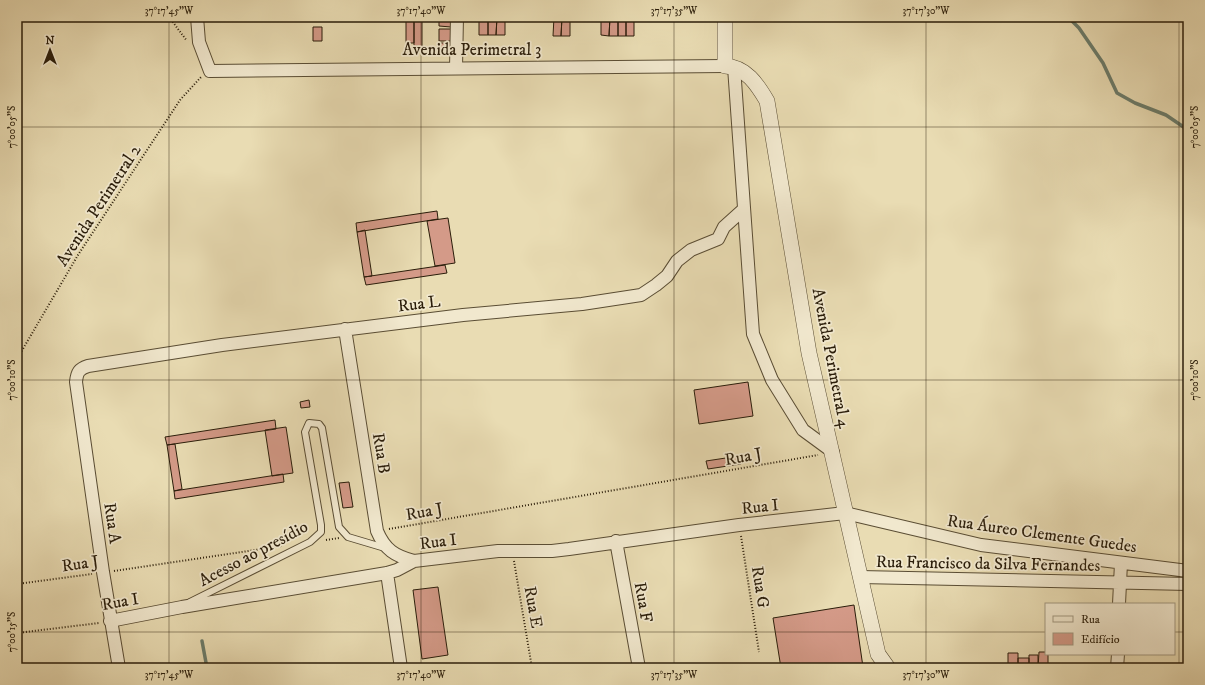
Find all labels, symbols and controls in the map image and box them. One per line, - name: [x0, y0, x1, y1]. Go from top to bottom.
- text: 37°17'45"W: [145, 5, 194, 17]
- text: 37°17'40"W: [397, 5, 446, 17]
- text: 37°17'35"W: [651, 5, 698, 17]
- text: 37°17'30"W: [903, 5, 950, 17]
- north arrow: [30, 30, 70, 70]
- text: N: [45, 34, 55, 48]
- street label: Avenida Perimetral 3: [403, 39, 541, 61]
- text: 7°00'05"S: [6, 106, 18, 148]
- text: 7°00'05"S: [1189, 106, 1201, 148]
- street label: Avenida Perimetral 2: [51, 140, 147, 271]
- street label: Avenida Perimetral 4: [807, 286, 856, 431]
- street label: Rua L: [397, 290, 442, 318]
- text: 7°00'10"S: [6, 359, 18, 401]
- text: 7°00'10"S: [1189, 359, 1201, 401]
- street label: Rua B: [367, 431, 395, 475]
- street label: Rua J: [723, 443, 764, 471]
- street label: Rua I: [740, 494, 780, 520]
- street label: Rua J: [404, 498, 445, 526]
- street label: Rua A: [98, 501, 126, 545]
- street label: Rua Áureo Clemente Guedes: [946, 509, 1138, 558]
- street label: Acesso ao presídio: [195, 516, 312, 592]
- street label: Rua I: [418, 529, 458, 555]
- street label: Rua J: [60, 550, 100, 577]
- street label: Rua Francisco da Silva Fernandes: [876, 551, 1101, 577]
- street label: Rua G: [746, 565, 774, 610]
- street label: Rua F: [629, 580, 657, 625]
- street label: Rua E: [518, 584, 548, 630]
- street label: Rua I: [100, 588, 140, 616]
- legend: [1045, 603, 1175, 655]
- text: 7°00'15"S: [6, 612, 18, 652]
- text: Rua: [1081, 612, 1101, 627]
- text: Edifício: [1081, 632, 1120, 647]
- text: 37°17'45"W: [145, 669, 194, 681]
- text: 37°17'40"W: [397, 669, 446, 681]
- text: 37°17'35"W: [651, 669, 698, 681]
- text: 37°17'30"W: [903, 669, 950, 681]

